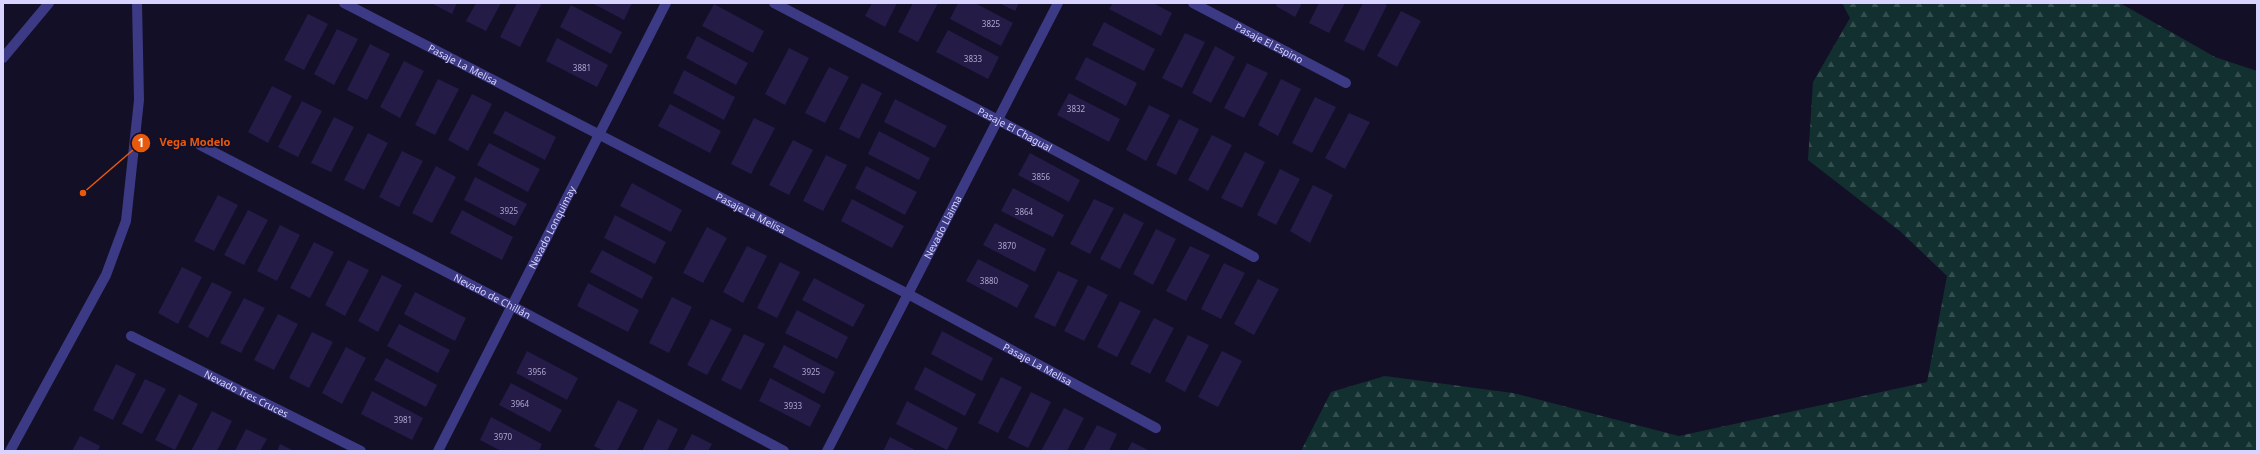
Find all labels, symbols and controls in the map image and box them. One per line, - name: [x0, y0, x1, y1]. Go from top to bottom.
- house number: 3825: [982, 18, 1001, 29]
- street label: Pasaje El Espino: [1233, 19, 1306, 66]
- street label: Pasaje La Melisa: [426, 41, 500, 88]
- house number: 3833: [964, 53, 983, 64]
- house number: 3881: [573, 62, 591, 73]
- house number: 3832: [1067, 103, 1086, 114]
- street label: Pasaje El Chagual: [975, 104, 1055, 155]
- callout: Vega Modelo: [131, 131, 238, 154]
- text: 1: [138, 134, 144, 151]
- text: Vega Modelo: [160, 134, 231, 149]
- house number: 3856: [1032, 171, 1051, 182]
- street label: Nevado Lonquimay: [525, 183, 579, 271]
- street label: Pasaje La Melisa: [714, 189, 788, 237]
- street label: Nevado Llaima: [920, 193, 965, 261]
- house number: 3925: [500, 205, 519, 216]
- house number: 3864: [1015, 206, 1034, 217]
- house number: 3870: [998, 240, 1017, 251]
- street label: Nevado de Chillán: [451, 270, 533, 322]
- house number: 3880: [980, 275, 999, 286]
- street label: Pasaje La Melisa: [1001, 340, 1075, 388]
- house number: 3956: [528, 366, 547, 377]
- house number: 3925: [802, 366, 821, 377]
- street label: Nevado Tres Cruces: [202, 367, 291, 421]
- house number: 3964: [511, 398, 530, 409]
- house number: 3933: [784, 400, 803, 411]
- house number: 3981: [394, 414, 412, 425]
- house number: 3970: [494, 431, 513, 442]

